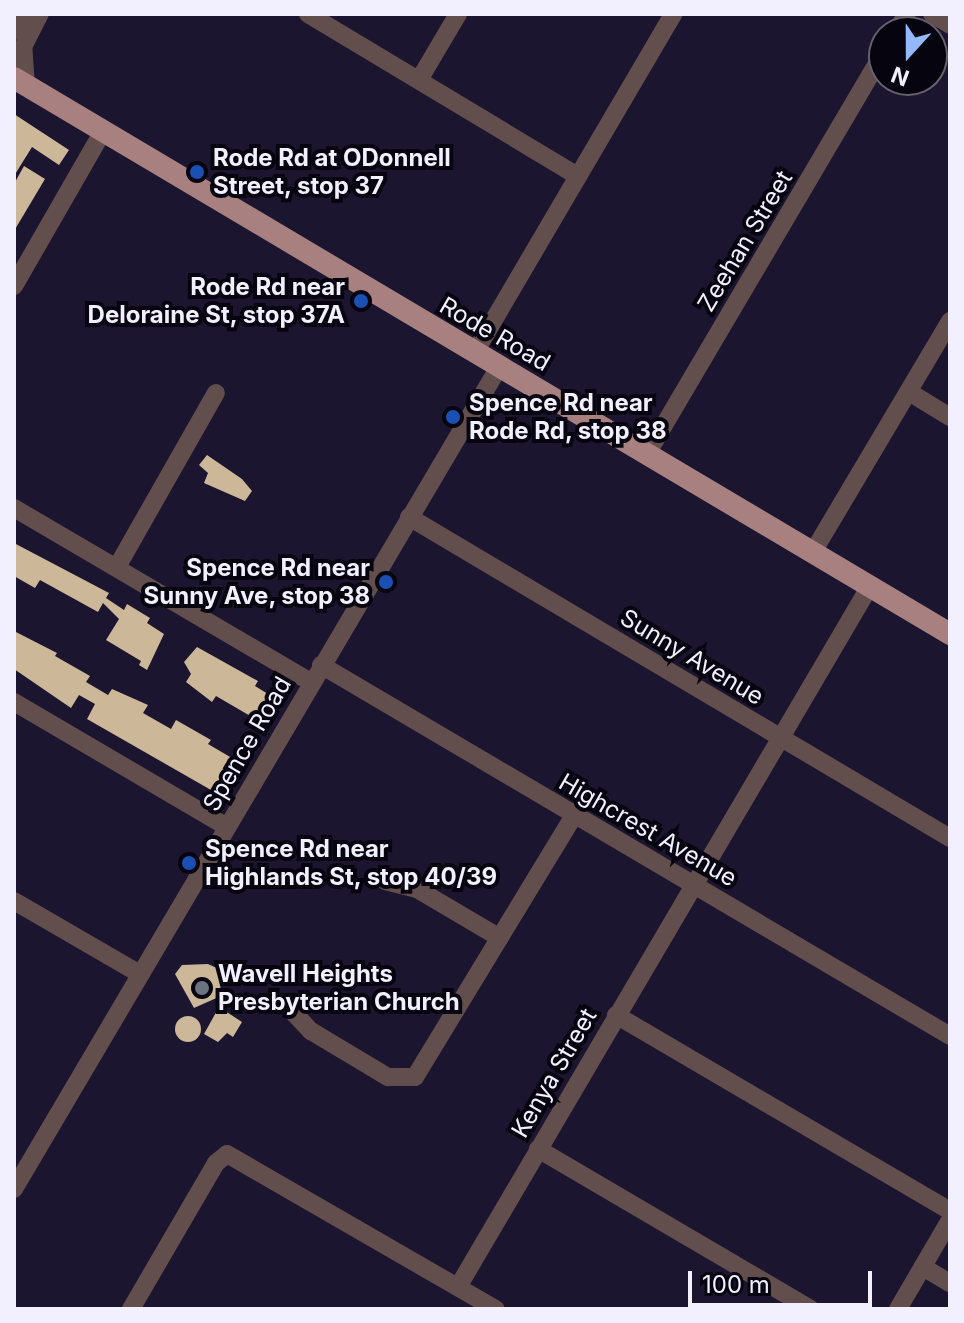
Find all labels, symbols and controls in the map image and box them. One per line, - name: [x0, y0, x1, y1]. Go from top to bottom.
- north arrow: [868, 16, 948, 96]
- text: N: [888, 61, 913, 92]
- place label: Rode Rd at ODonnell Street, stop 37: [213, 144, 451, 200]
- marker: Rode Rd at ODonnell Street, stop 37: [188, 163, 206, 181]
- street label: Zeehan Street: [692, 165, 798, 317]
- place label: Rode Rd near Deloraine St, stop 37A: [87, 273, 345, 329]
- street label: Rode Road: [435, 291, 555, 377]
- marker: Rode Rd near Deloraine St, stop 37A: [352, 292, 370, 310]
- place label: Spence Rd near Rode Rd, stop 38: [469, 389, 667, 445]
- marker: Spence Rd near Rode Rd, stop 38: [444, 408, 462, 426]
- place label: Spence Rd near Sunny Ave, stop 38: [143, 554, 370, 610]
- marker: Spence Rd near Sunny Ave, stop 38: [377, 573, 395, 591]
- street label: Sunny Avenue: [615, 603, 769, 711]
- street label: Spence Road: [197, 672, 297, 816]
- street label: Highcrest Avenue: [554, 767, 742, 893]
- place label: Spence Rd near Highlands St, stop 40/39: [205, 835, 498, 891]
- marker: Spence Rd near Highlands St, stop 40/39: [180, 854, 198, 872]
- place label: Wavell Heights Presbyterian Church: [218, 960, 460, 1016]
- marker: Wavell Heights Presbyterian Church: [193, 979, 211, 997]
- street label: Kenya Street: [505, 1003, 603, 1143]
- scale bar: [692, 1255, 876, 1305]
- text: 100 m: [702, 1270, 770, 1299]

